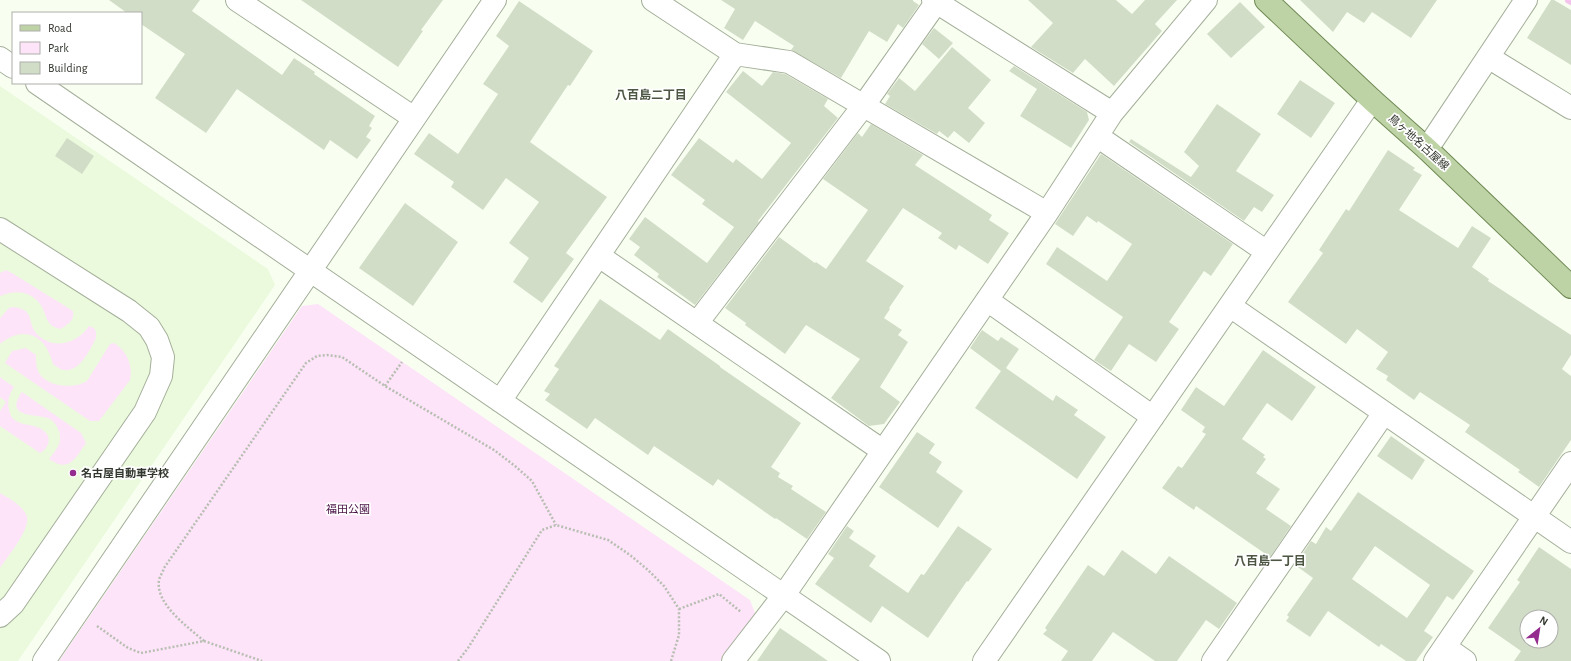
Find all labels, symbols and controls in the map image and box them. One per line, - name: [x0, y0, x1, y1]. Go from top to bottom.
- legend: [12, 12, 142, 84]
- text: Road: [48, 22, 72, 34]
- text: Park: [48, 42, 69, 54]
- text: Building: [48, 62, 88, 74]
- district label: 八百島二丁目: [615, 88, 687, 101]
- street label: 鳥ヶ地名古屋線: [1386, 112, 1452, 172]
- place label: 名古屋自動車学校: [81, 467, 169, 479]
- marker: 名古屋自動車学校: [68, 468, 78, 478]
- park label: 福田公園: [326, 503, 370, 515]
- district label: 八百島一丁目: [1234, 554, 1306, 567]
- north arrow: [1519, 609, 1559, 649]
- text: N: [1538, 614, 1550, 627]

